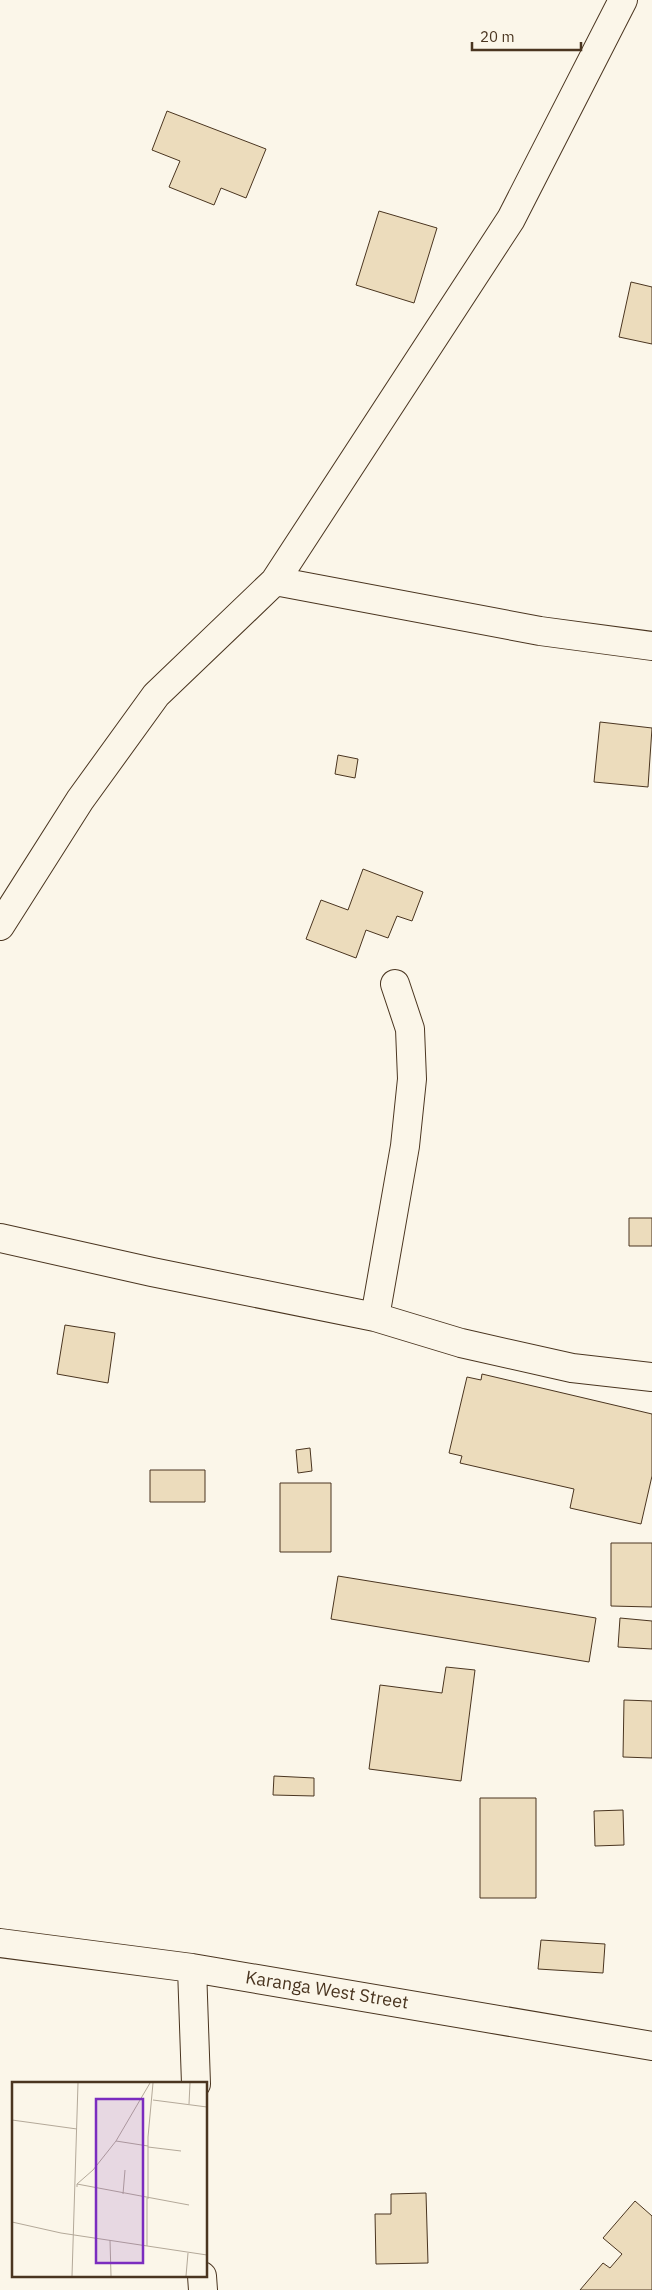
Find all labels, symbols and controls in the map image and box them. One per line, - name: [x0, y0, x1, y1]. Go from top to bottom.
- scale bar: [472, 20, 581, 52]
- text: 20 m: [480, 27, 515, 46]
- street label: Karanga West Street: [244, 1965, 410, 2014]
- inset map: [12, 2082, 208, 2278]

